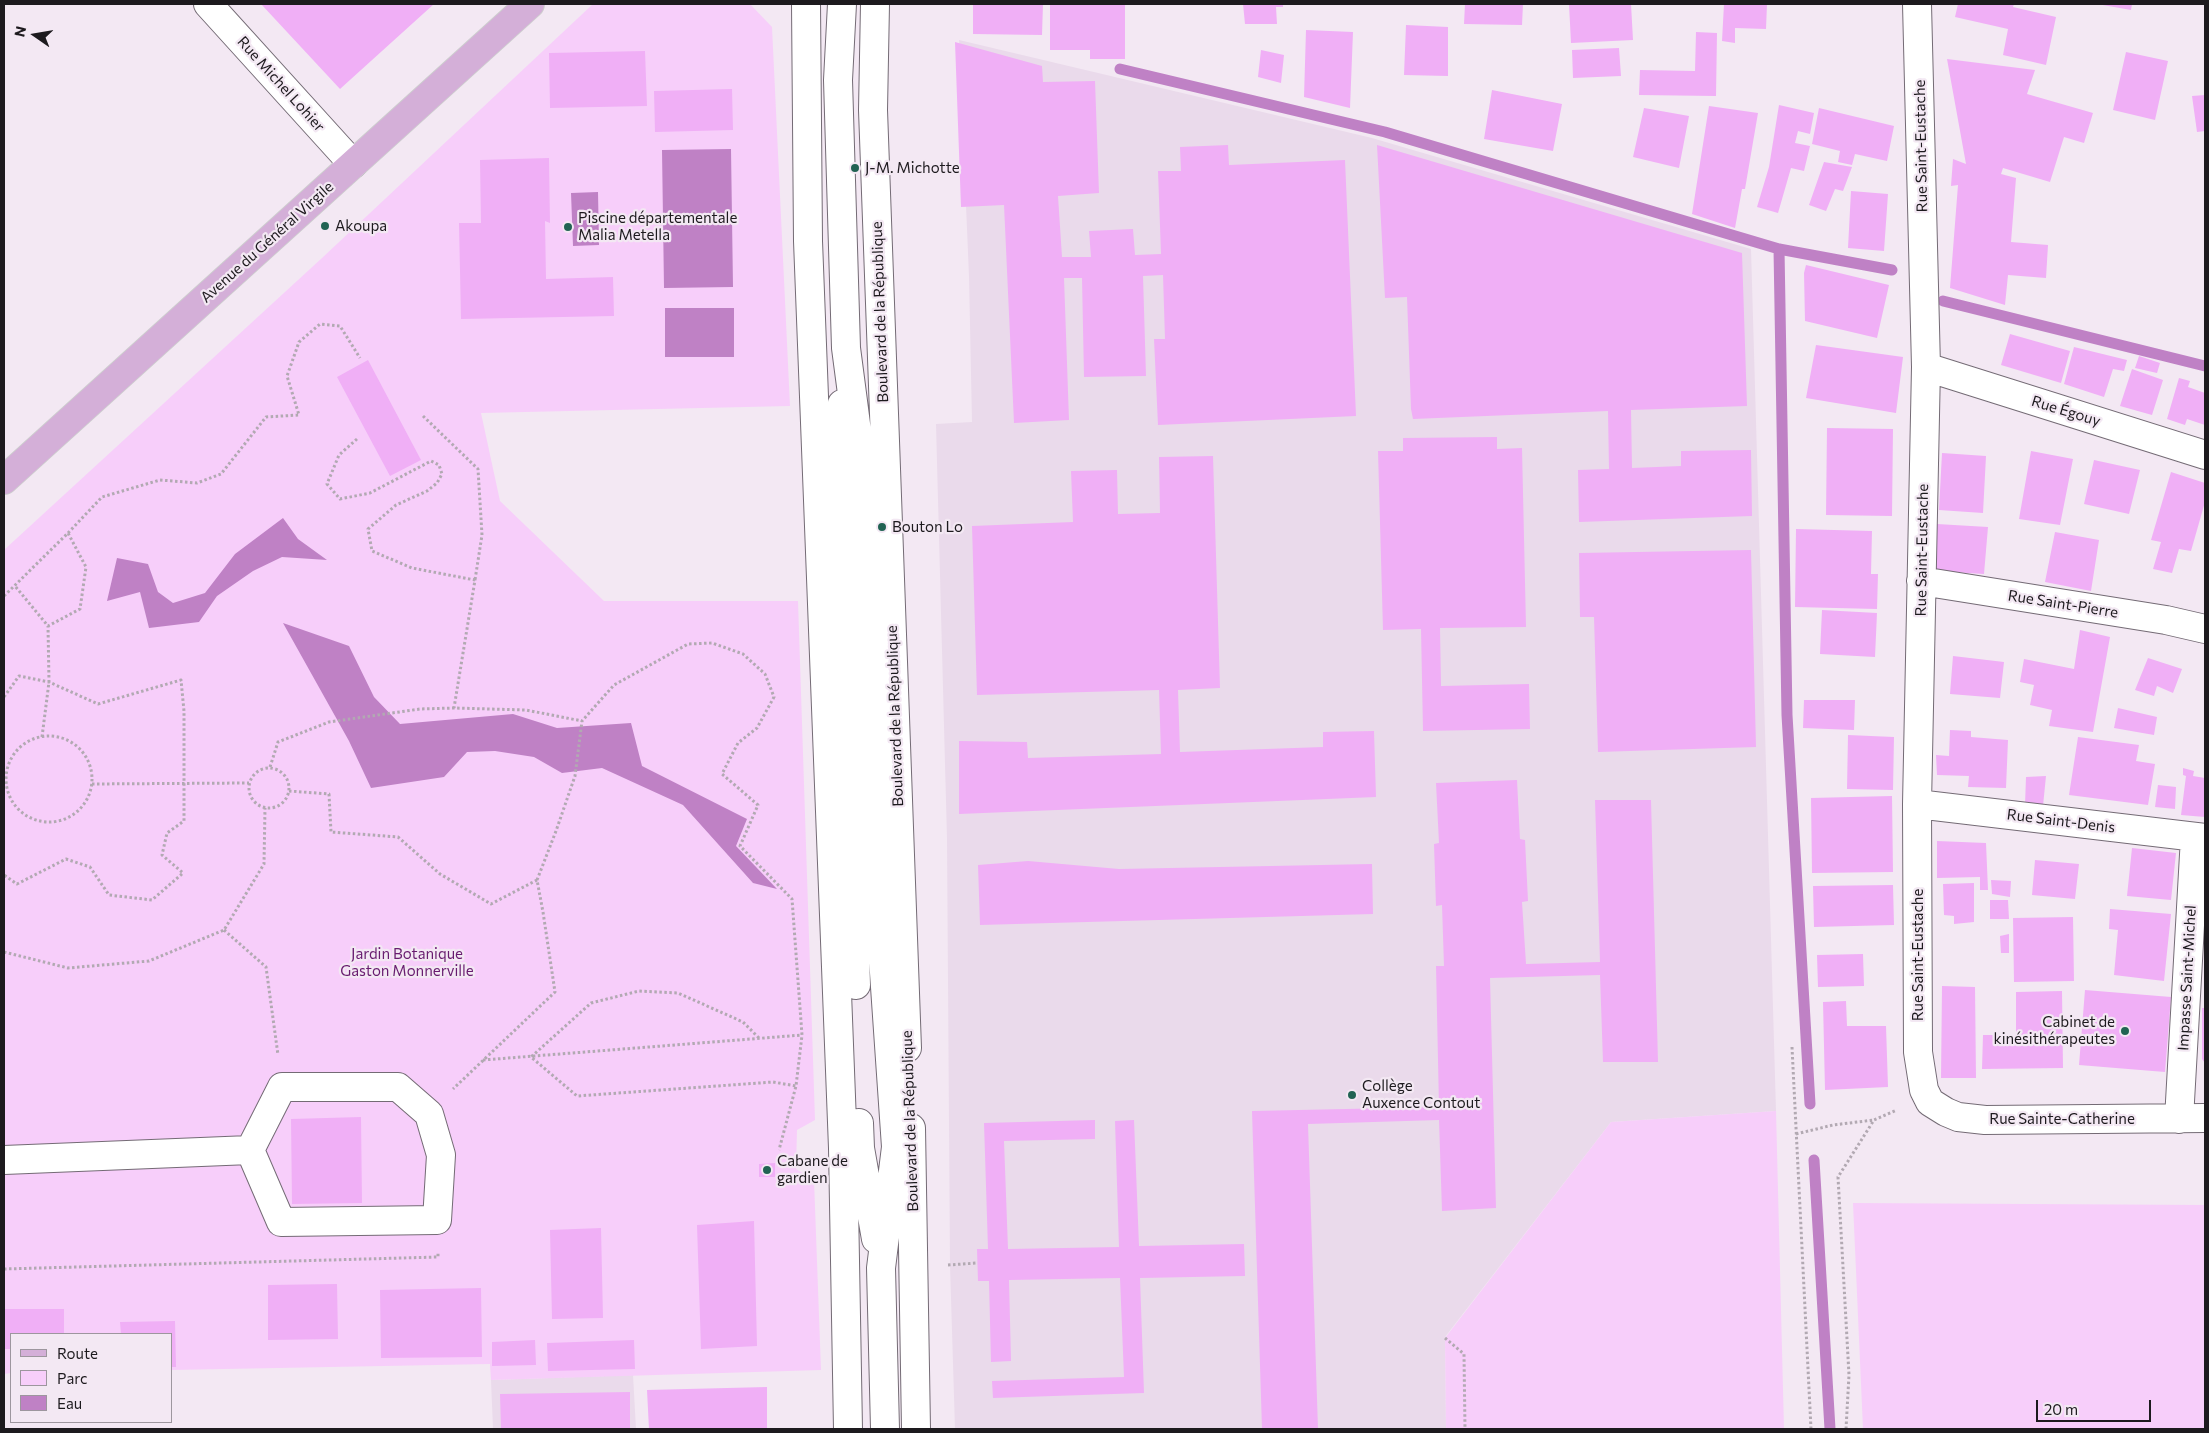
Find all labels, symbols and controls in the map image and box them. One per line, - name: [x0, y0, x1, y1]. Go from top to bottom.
- north arrow: [10, 10, 60, 60]
- text: N: [10, 24, 29, 39]
- street label: Rue Michel Lohier: [234, 33, 328, 135]
- street label: Rue Saint-Eustache: [1911, 80, 1931, 212]
- place label: J-M. Michotte: [865, 159, 960, 177]
- marker: J-M. Michotte: [849, 162, 861, 174]
- street label: Avenue du Général Virgile: [197, 178, 337, 306]
- place label: Piscine départementale Malia Metella: [578, 209, 737, 244]
- place label: Akoupa: [335, 217, 387, 235]
- marker: Akoupa: [319, 220, 331, 232]
- marker: Piscine départementale Malia Metella: [562, 221, 574, 233]
- street label: Boulevard de la République: [868, 221, 892, 403]
- street label: Rue Égouy: [2029, 392, 2103, 430]
- street label: Rue Saint-Eustache: [1912, 484, 1932, 616]
- place label: Bouton Lo: [892, 518, 963, 536]
- marker: Bouton Lo: [876, 521, 888, 533]
- street label: Rue Saint-Pierre: [2007, 586, 2119, 622]
- street label: Boulevard de la République: [883, 625, 907, 807]
- street label: Rue Saint-Denis: [2006, 805, 2116, 837]
- street label: Rue Saint-Eustache: [1909, 889, 1927, 1021]
- street label: Impasse Saint-Michel: [2174, 905, 2200, 1051]
- park label: Jardin Botanique Gaston Monnerville: [340, 945, 474, 980]
- place label: Cabinet de kinésithérapeutes: [1994, 1013, 2115, 1048]
- marker: Cabinet de kinésithérapeutes: [2119, 1025, 2131, 1037]
- street label: Boulevard de la République: [898, 1030, 922, 1212]
- place label: Collège Auxence Contout: [1362, 1077, 1480, 1112]
- marker: Collège Auxence Contout: [1346, 1089, 1358, 1101]
- street label: Rue Sainte-Catherine: [1989, 1110, 2135, 1128]
- place label: Cabane de gardien: [777, 1152, 848, 1187]
- marker: Cabane de gardien: [761, 1164, 773, 1176]
- legend: [10, 1333, 172, 1423]
- text: Route: [57, 1344, 98, 1362]
- text: Parc: [57, 1369, 87, 1387]
- scale bar: [2039, 1390, 2154, 1422]
- text: Eau: [57, 1394, 82, 1412]
- text: 20 m: [2044, 1400, 2078, 1418]

